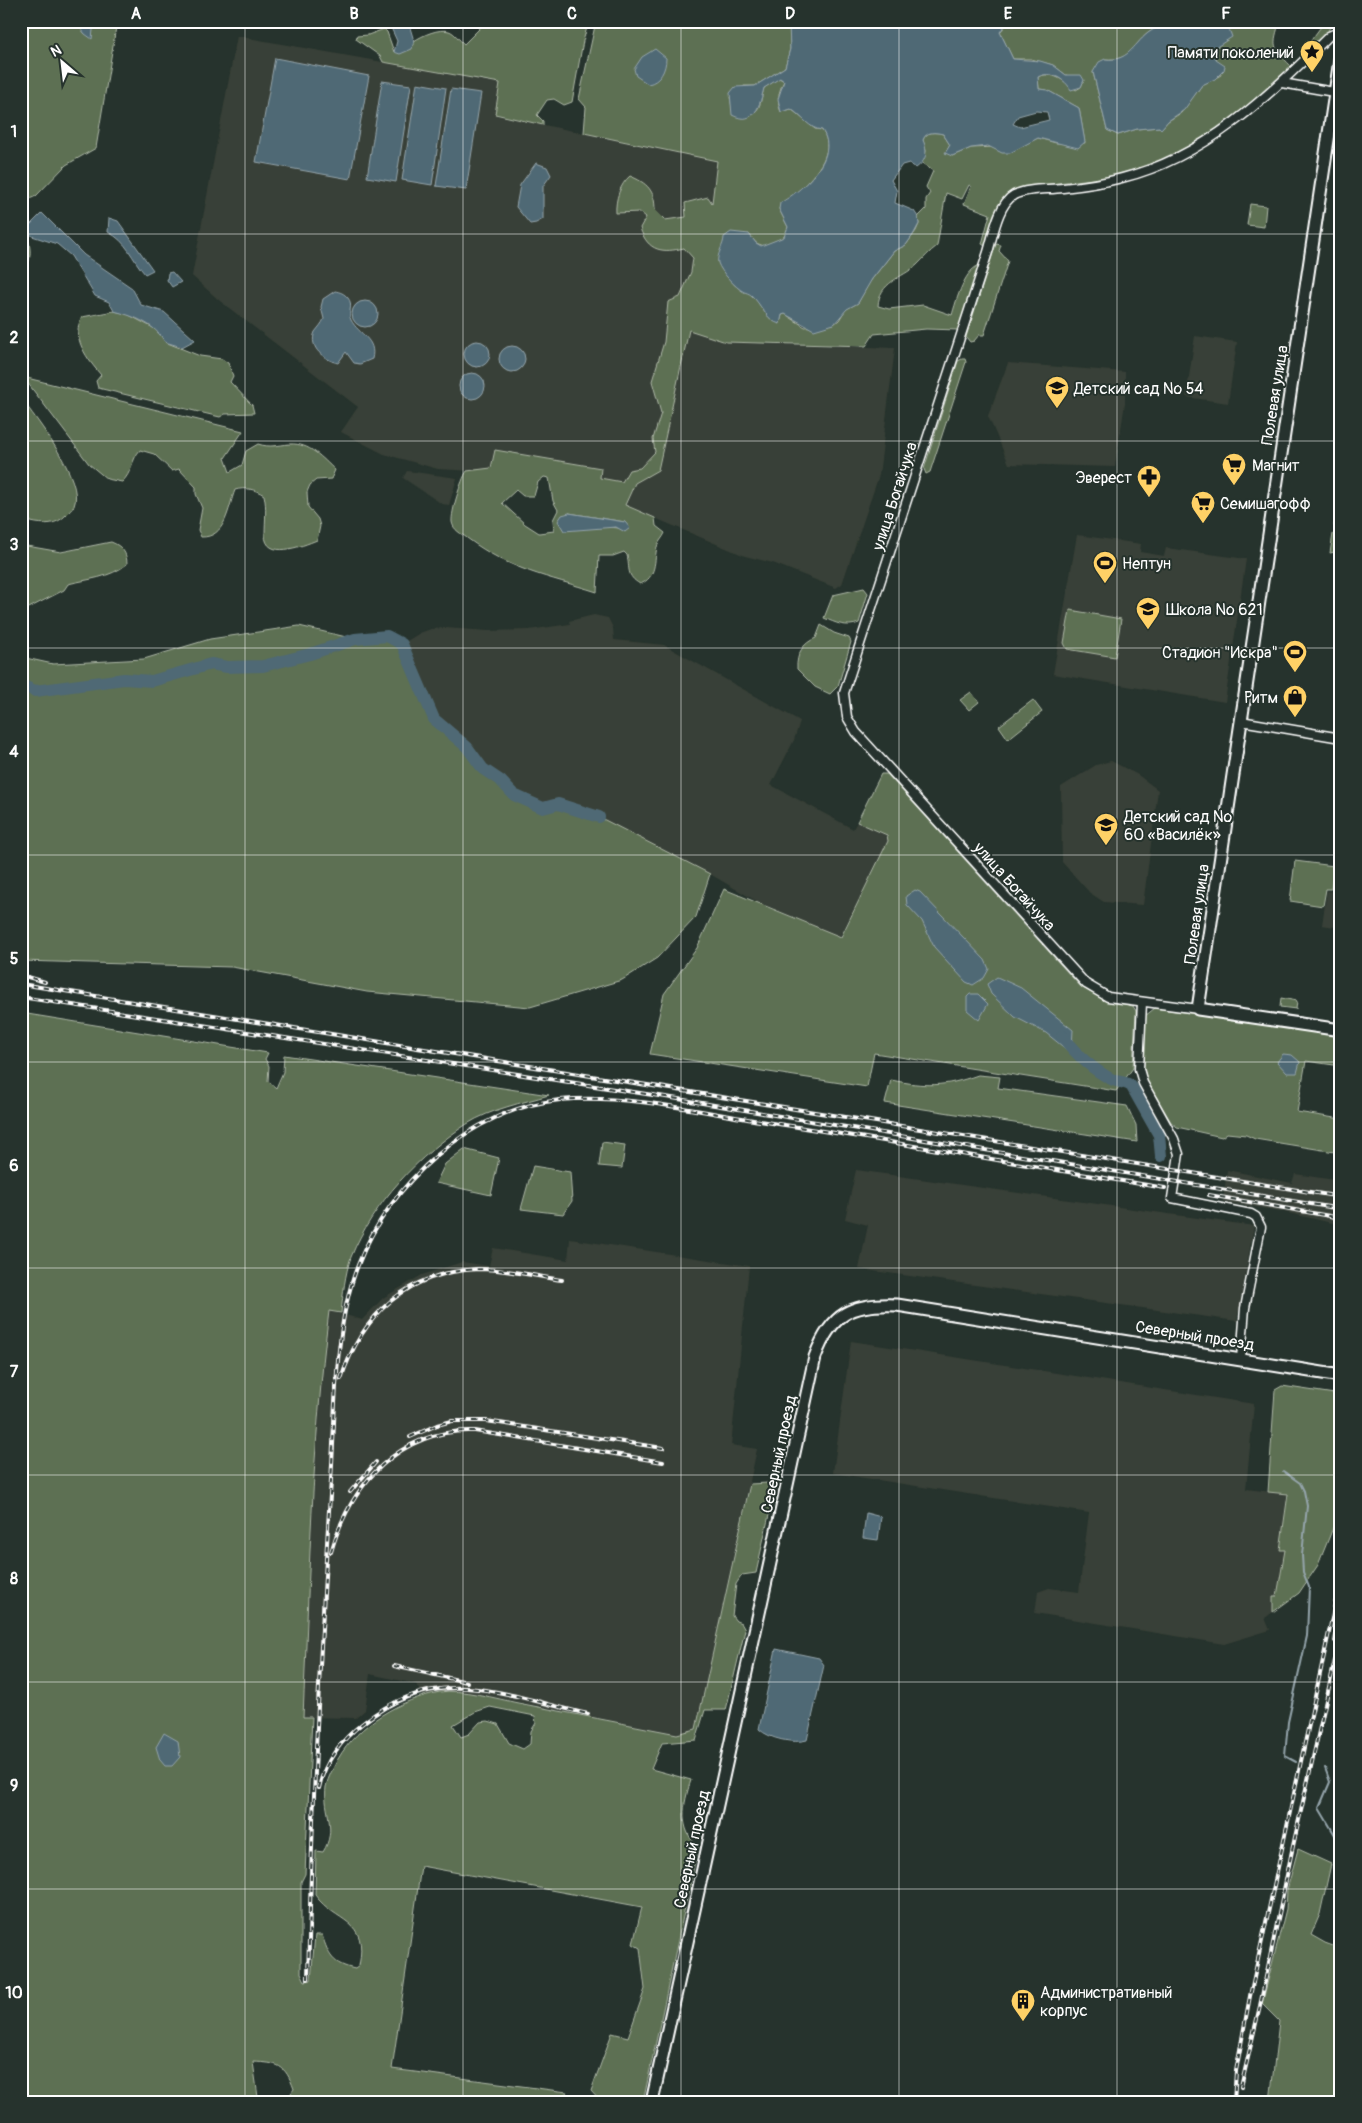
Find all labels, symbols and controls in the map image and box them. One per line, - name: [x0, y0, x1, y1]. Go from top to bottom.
- text: A: [131, 4, 142, 24]
- text: B: [349, 4, 359, 24]
- text: C: [567, 4, 577, 24]
- text: D: [785, 4, 795, 24]
- text: E: [1004, 4, 1013, 24]
- text: F: [1221, 4, 1231, 24]
- north arrow: [38, 38, 88, 88]
- place icon: Памяти поколений: [1299, 39, 1325, 73]
- text: N: [48, 41, 64, 61]
- place label: Памяти поколений: [1168, 43, 1294, 63]
- text: 1: [11, 122, 17, 142]
- text: 2: [10, 328, 19, 348]
- street label: Полевая улица: [1257, 344, 1293, 446]
- school or university icon: Детский сад № 54: [1044, 375, 1070, 409]
- place label: Детский сад № 54: [1073, 379, 1204, 399]
- street label: улица Богайчука: [868, 440, 922, 554]
- supermarket icon: Магнит: [1221, 452, 1247, 486]
- place label: Магнит: [1252, 456, 1300, 476]
- pharmacy icon: Эверест: [1136, 464, 1162, 498]
- place label: Эверест: [1075, 468, 1132, 488]
- supermarket icon: Семишагофф: [1190, 490, 1216, 524]
- place label: Семишагофф: [1220, 494, 1311, 514]
- text: 3: [10, 535, 19, 555]
- sports icon: Нептун: [1092, 550, 1118, 584]
- place label: Нептун: [1122, 554, 1171, 574]
- school or university icon: Школа № 621: [1135, 596, 1161, 630]
- place label: Школа № 621: [1166, 600, 1263, 620]
- sports icon: Стадион "Искра": [1282, 639, 1308, 673]
- place label: Стадион "Искра": [1162, 643, 1278, 663]
- shop icon: Ритм: [1282, 684, 1308, 718]
- place label: Ритм: [1244, 688, 1278, 708]
- text: 4: [9, 742, 19, 762]
- place label: Детский сад № 60 «Василёк»: [1123, 807, 1232, 845]
- school or university icon: Детский сад № 60 «Василёк»: [1093, 812, 1119, 846]
- street label: улица Богайчука: [968, 837, 1059, 935]
- street label: Полевая улица: [1180, 863, 1214, 965]
- text: 5: [10, 949, 19, 969]
- text: 6: [9, 1156, 19, 1176]
- street label: Северный проезд: [1134, 1317, 1256, 1355]
- text: 7: [10, 1362, 19, 1382]
- street label: Северный проезд: [757, 1393, 801, 1515]
- text: 8: [10, 1569, 18, 1589]
- text: 9: [10, 1776, 18, 1796]
- street label: Северный проезд: [670, 1788, 714, 1910]
- text: 10: [5, 1983, 23, 2003]
- place label: Административный корпус: [1040, 1983, 1173, 2021]
- building icon: Административный корпус: [1010, 1988, 1036, 2022]

